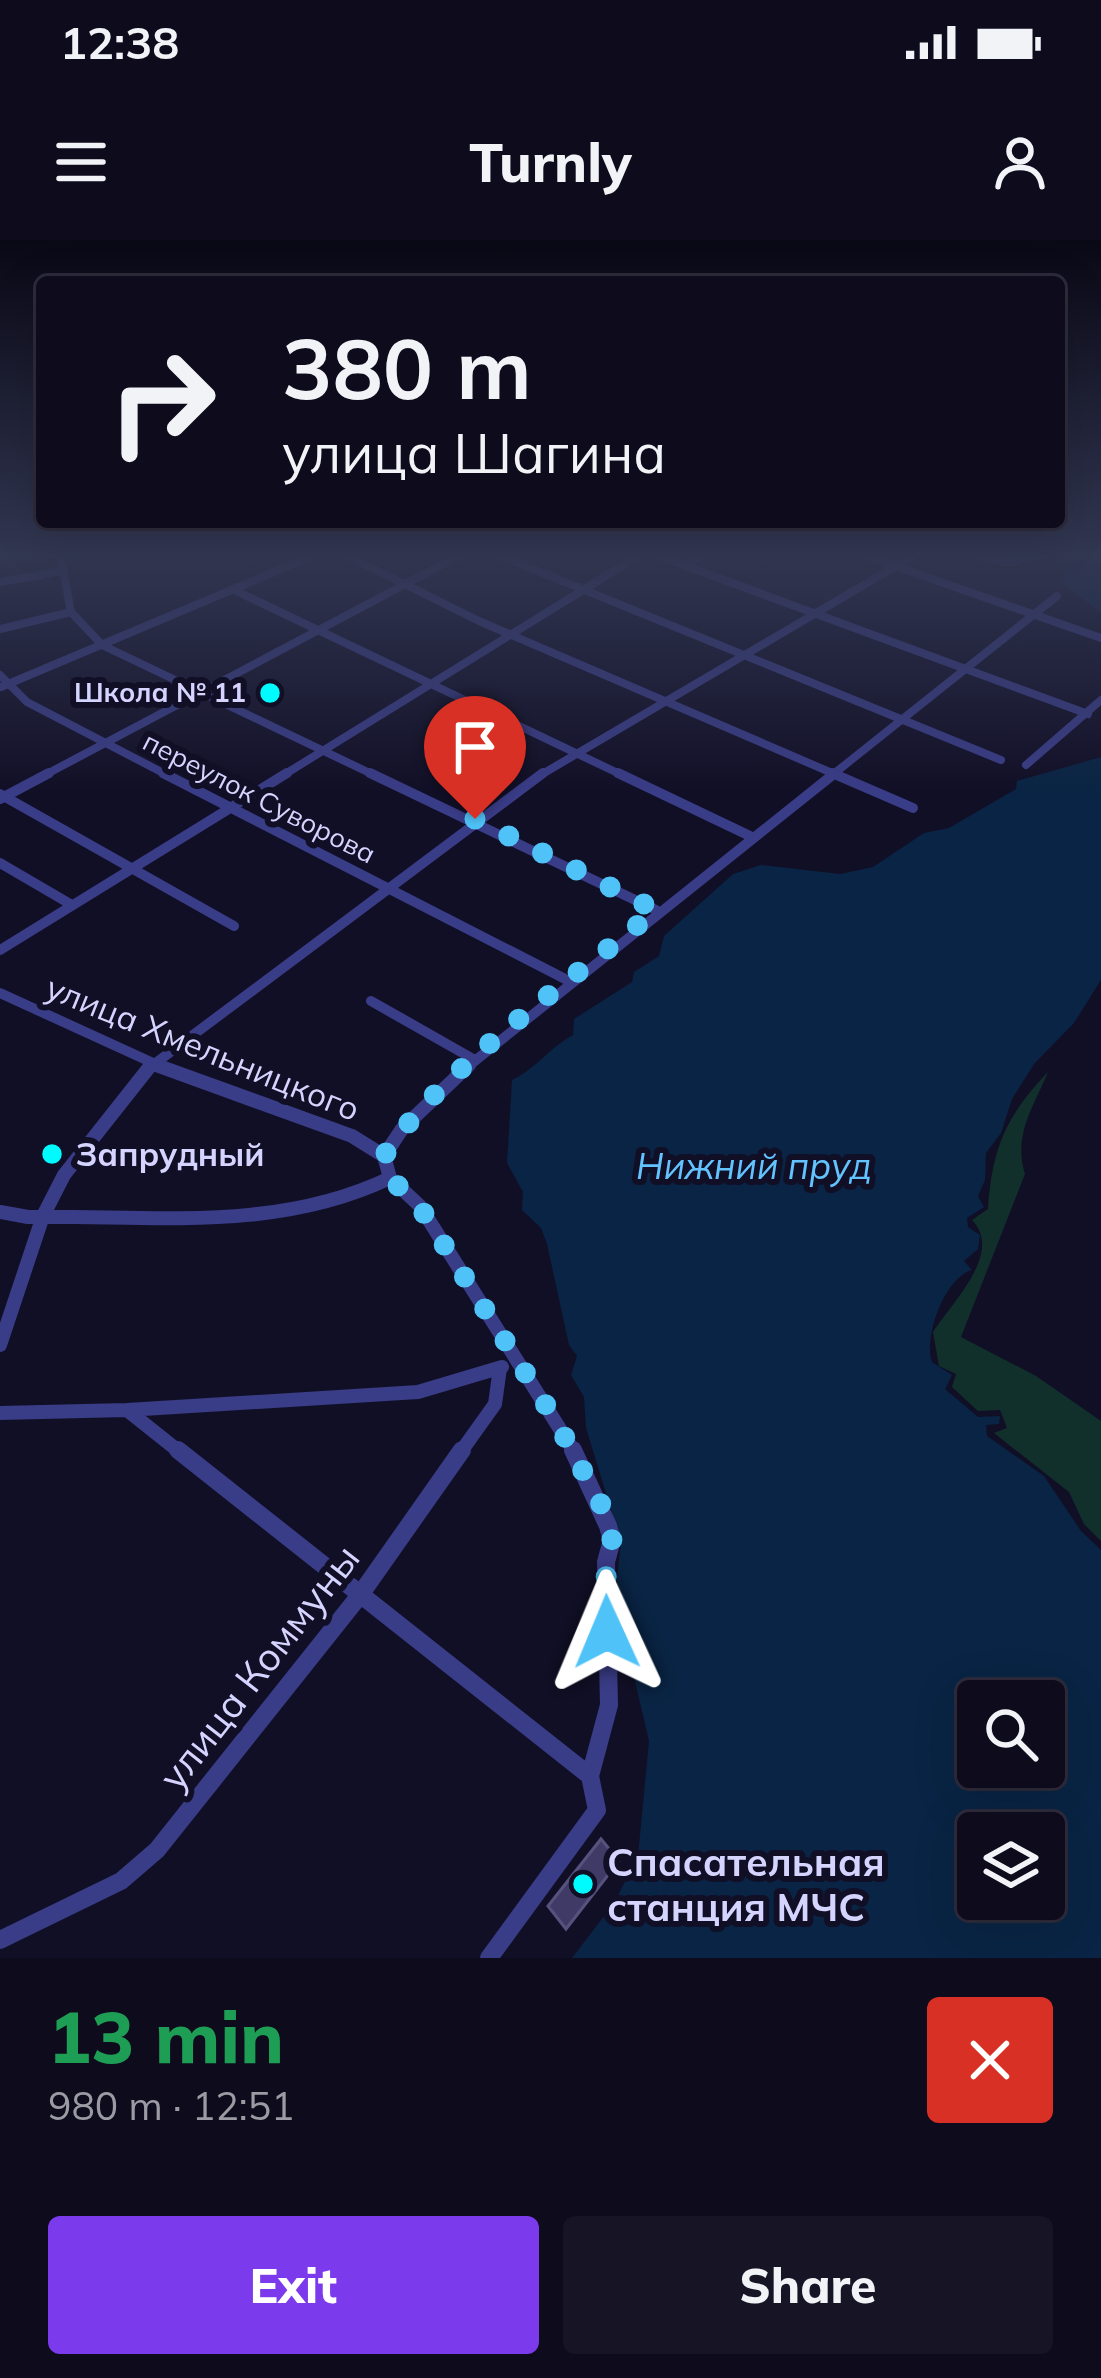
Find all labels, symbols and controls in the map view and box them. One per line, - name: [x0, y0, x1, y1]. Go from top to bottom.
- text: 12:38: [60, 14, 179, 70]
- text: Turnly: [469, 128, 632, 196]
- icon: menu: [48, 129, 114, 195]
- icon: person: [987, 129, 1053, 195]
- text: 380 m: [282, 315, 532, 420]
- icon: right: [84, 324, 240, 480]
- text: улица Шагина: [282, 419, 666, 487]
- place label: Школа № 11: [74, 675, 246, 709]
- marker: Школа № 11: [257, 680, 283, 706]
- pin: [424, 696, 526, 819]
- icon: arrive: [442, 714, 508, 780]
- street label: переулок Суворова: [138, 724, 381, 870]
- street label: улица Хмельницкого: [40, 966, 366, 1129]
- place label: Запрудный: [76, 1133, 265, 1174]
- marker: Запрудный: [39, 1141, 65, 1167]
- water label: Нижний пруд: [636, 1143, 872, 1188]
- street label: улица Коммуны: [148, 1534, 370, 1799]
- position arrow: [544, 1569, 670, 1695]
- map controls: [957, 1680, 1065, 1920]
- button: search: [957, 1680, 1065, 1788]
- button: layers: [957, 1812, 1065, 1920]
- place label: Спасательная станция МЧС: [607, 1837, 885, 1931]
- marker: Спасательная станция МЧС: [570, 1871, 596, 1897]
- text: 13 min: [48, 1991, 284, 2081]
- button: close: [927, 1997, 1053, 2123]
- text: 980 m · 12:51: [48, 2081, 294, 2130]
- button: Exit: [48, 2216, 539, 2354]
- button: Share: [563, 2216, 1053, 2354]

